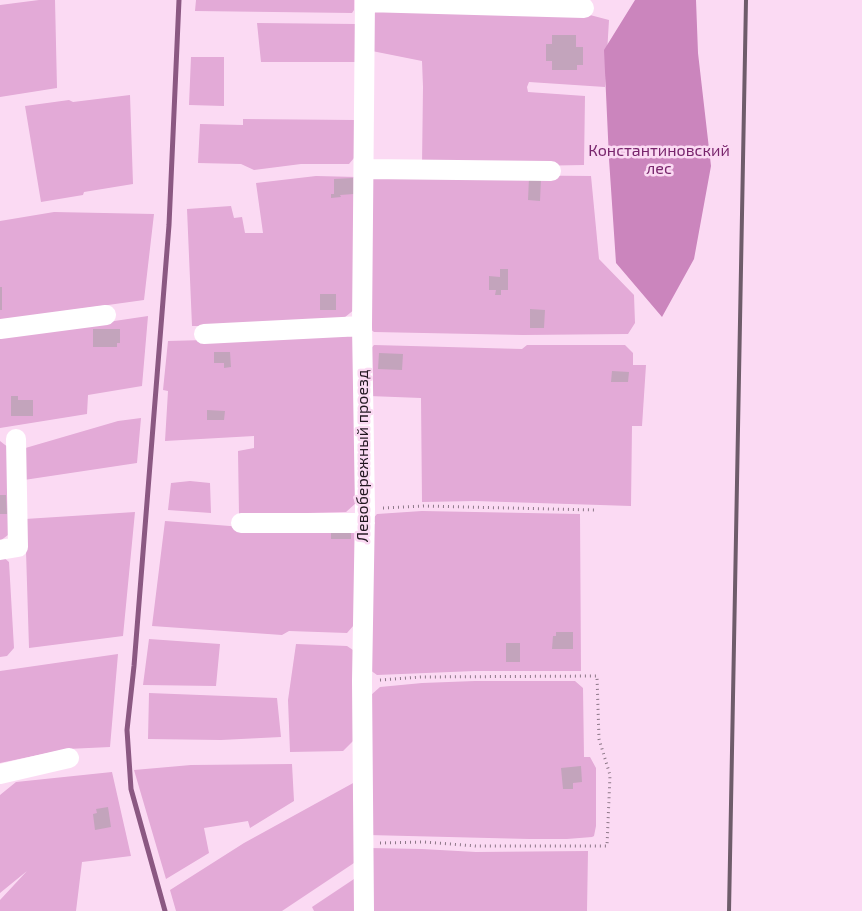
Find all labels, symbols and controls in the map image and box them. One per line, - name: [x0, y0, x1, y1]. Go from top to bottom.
- park label: Константиновский лес: [588, 141, 730, 179]
- street label: Левобережный проезд: [353, 370, 373, 542]

